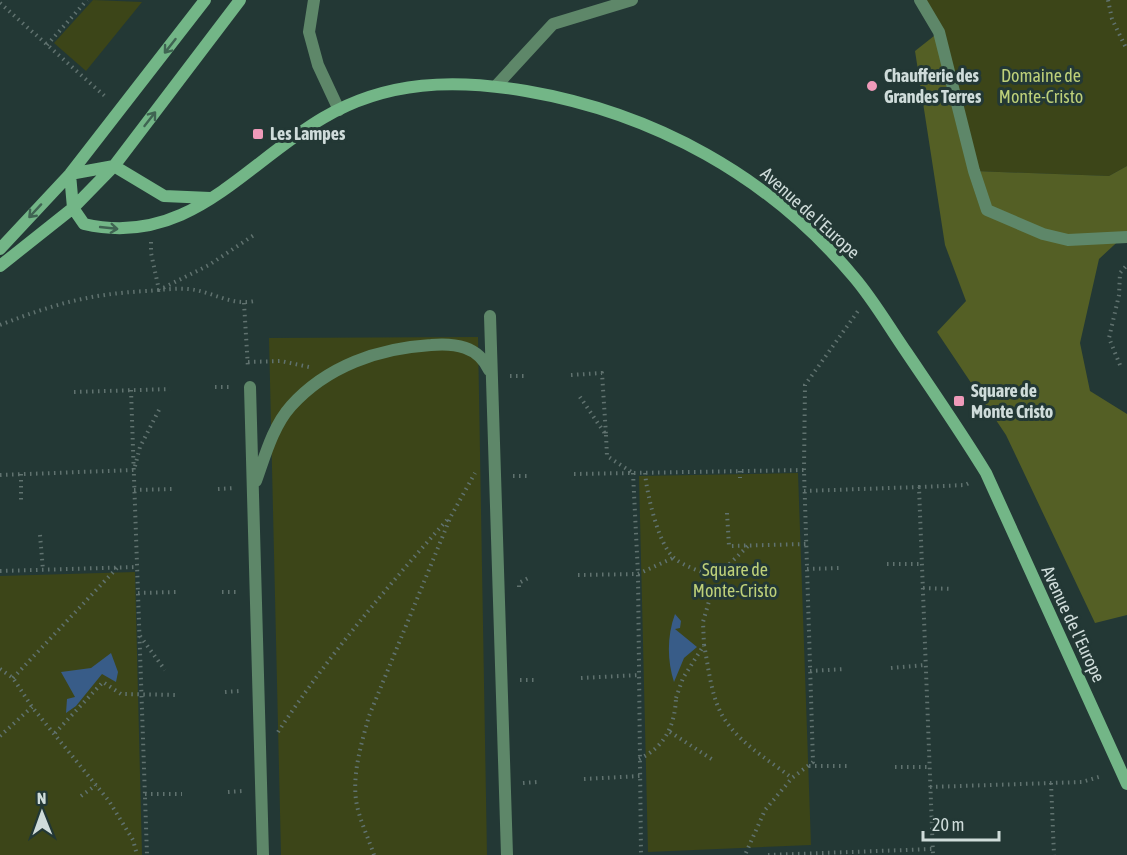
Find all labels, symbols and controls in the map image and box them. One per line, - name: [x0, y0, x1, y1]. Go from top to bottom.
- one-way arrow: [163, 38, 176, 54]
- place label: Chaufferie des Grandes Terres: [884, 65, 982, 107]
- park label: Domaine de Monte-Cristo: [999, 65, 1083, 107]
- marker: Chaufferie des Grandes Terres: [865, 79, 879, 93]
- one-way arrow: [144, 112, 157, 128]
- place label: Les Lampes: [270, 123, 346, 144]
- marker: Les Lampes: [251, 127, 265, 141]
- street label: Avenue de l'Europe: [756, 163, 864, 263]
- one-way arrow: [28, 204, 42, 219]
- one-way arrow: [99, 223, 119, 234]
- place label: Square de Monte Cristo: [971, 380, 1053, 422]
- marker: Square de Monte Cristo: [952, 394, 966, 408]
- park label: Square de Monte-Cristo: [693, 559, 777, 601]
- street label: Avenue de l'Europe: [1037, 562, 1110, 685]
- north arrow: [12, 783, 72, 843]
- text: N: [37, 789, 47, 807]
- scale bar: [923, 804, 1000, 842]
- text: 20 m: [932, 814, 964, 835]

